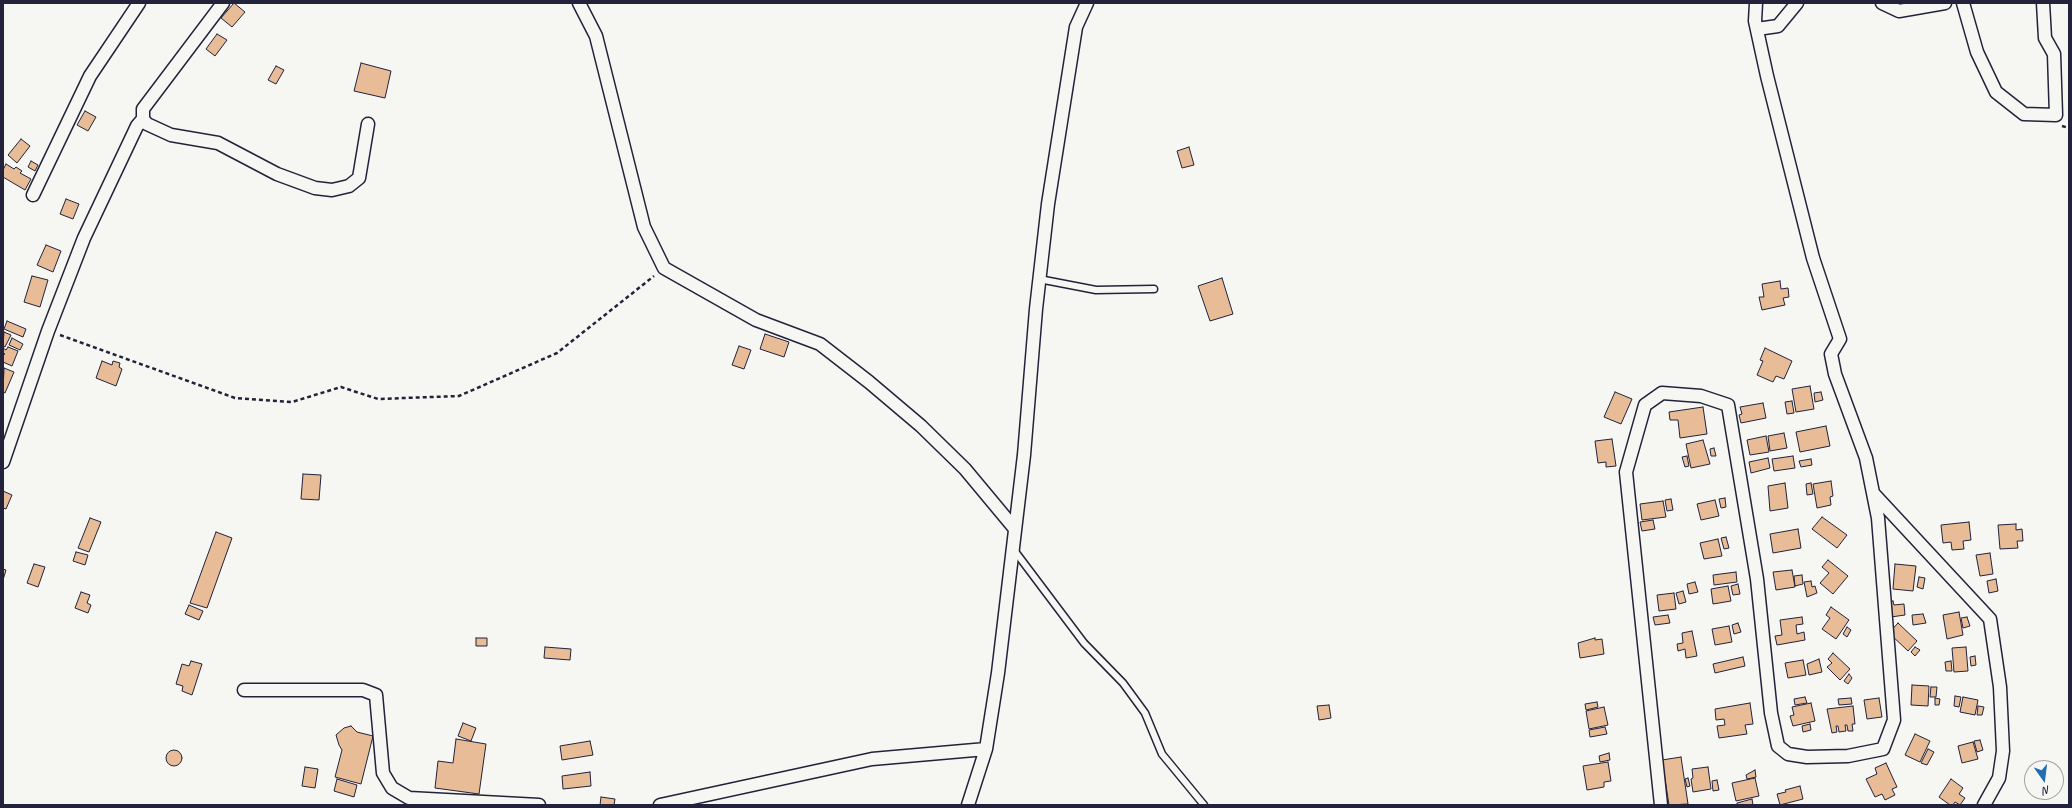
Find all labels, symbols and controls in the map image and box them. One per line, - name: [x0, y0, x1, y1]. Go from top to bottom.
- north arrow: [2024, 760, 2064, 800]
- text: N: [2042, 783, 2052, 798]

